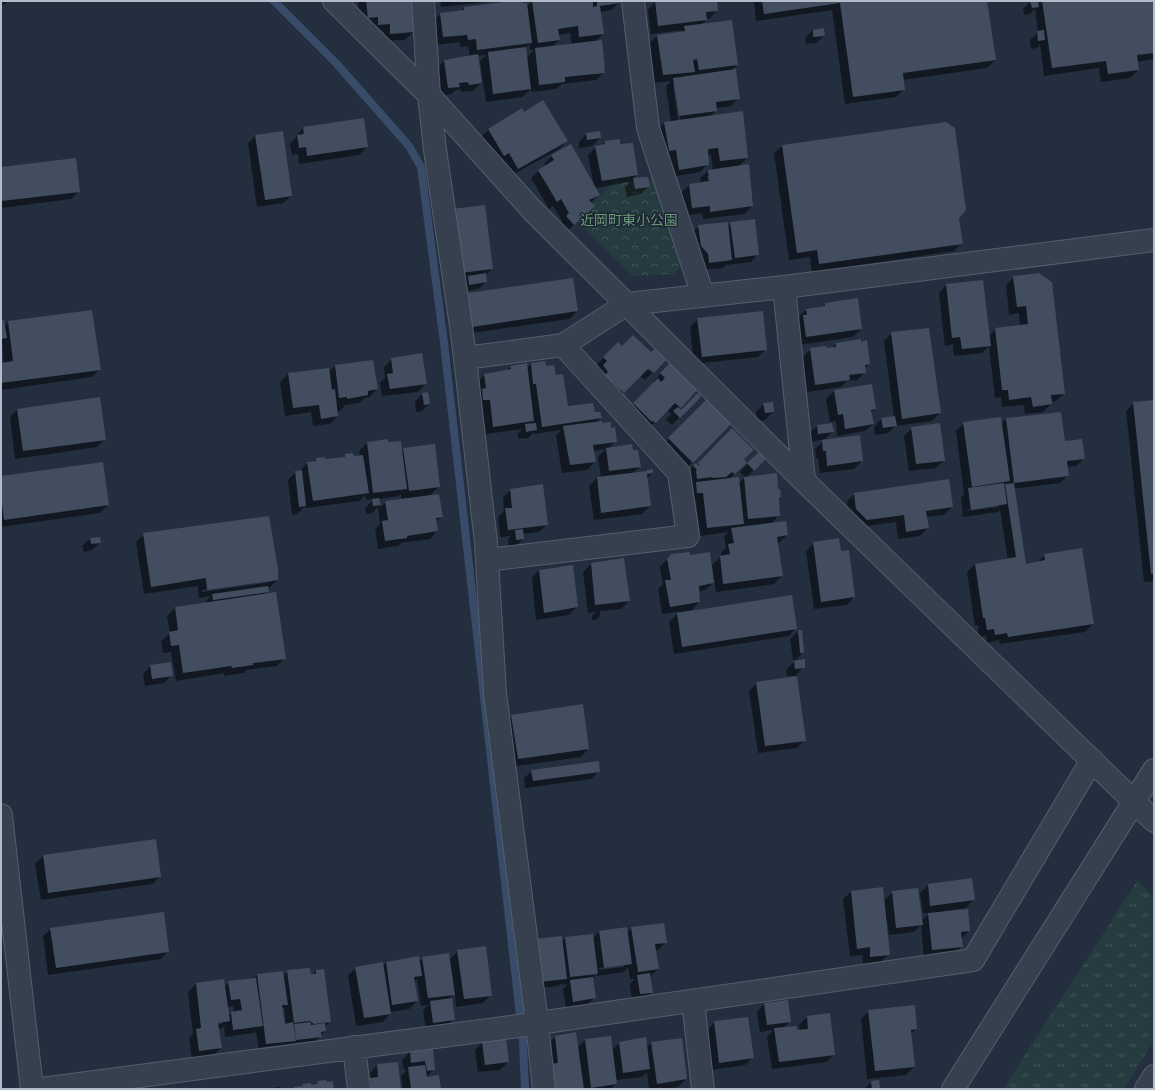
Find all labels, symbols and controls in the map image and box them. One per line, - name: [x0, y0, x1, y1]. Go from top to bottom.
- park label: 近岡町東小公園: [580, 211, 678, 229]

